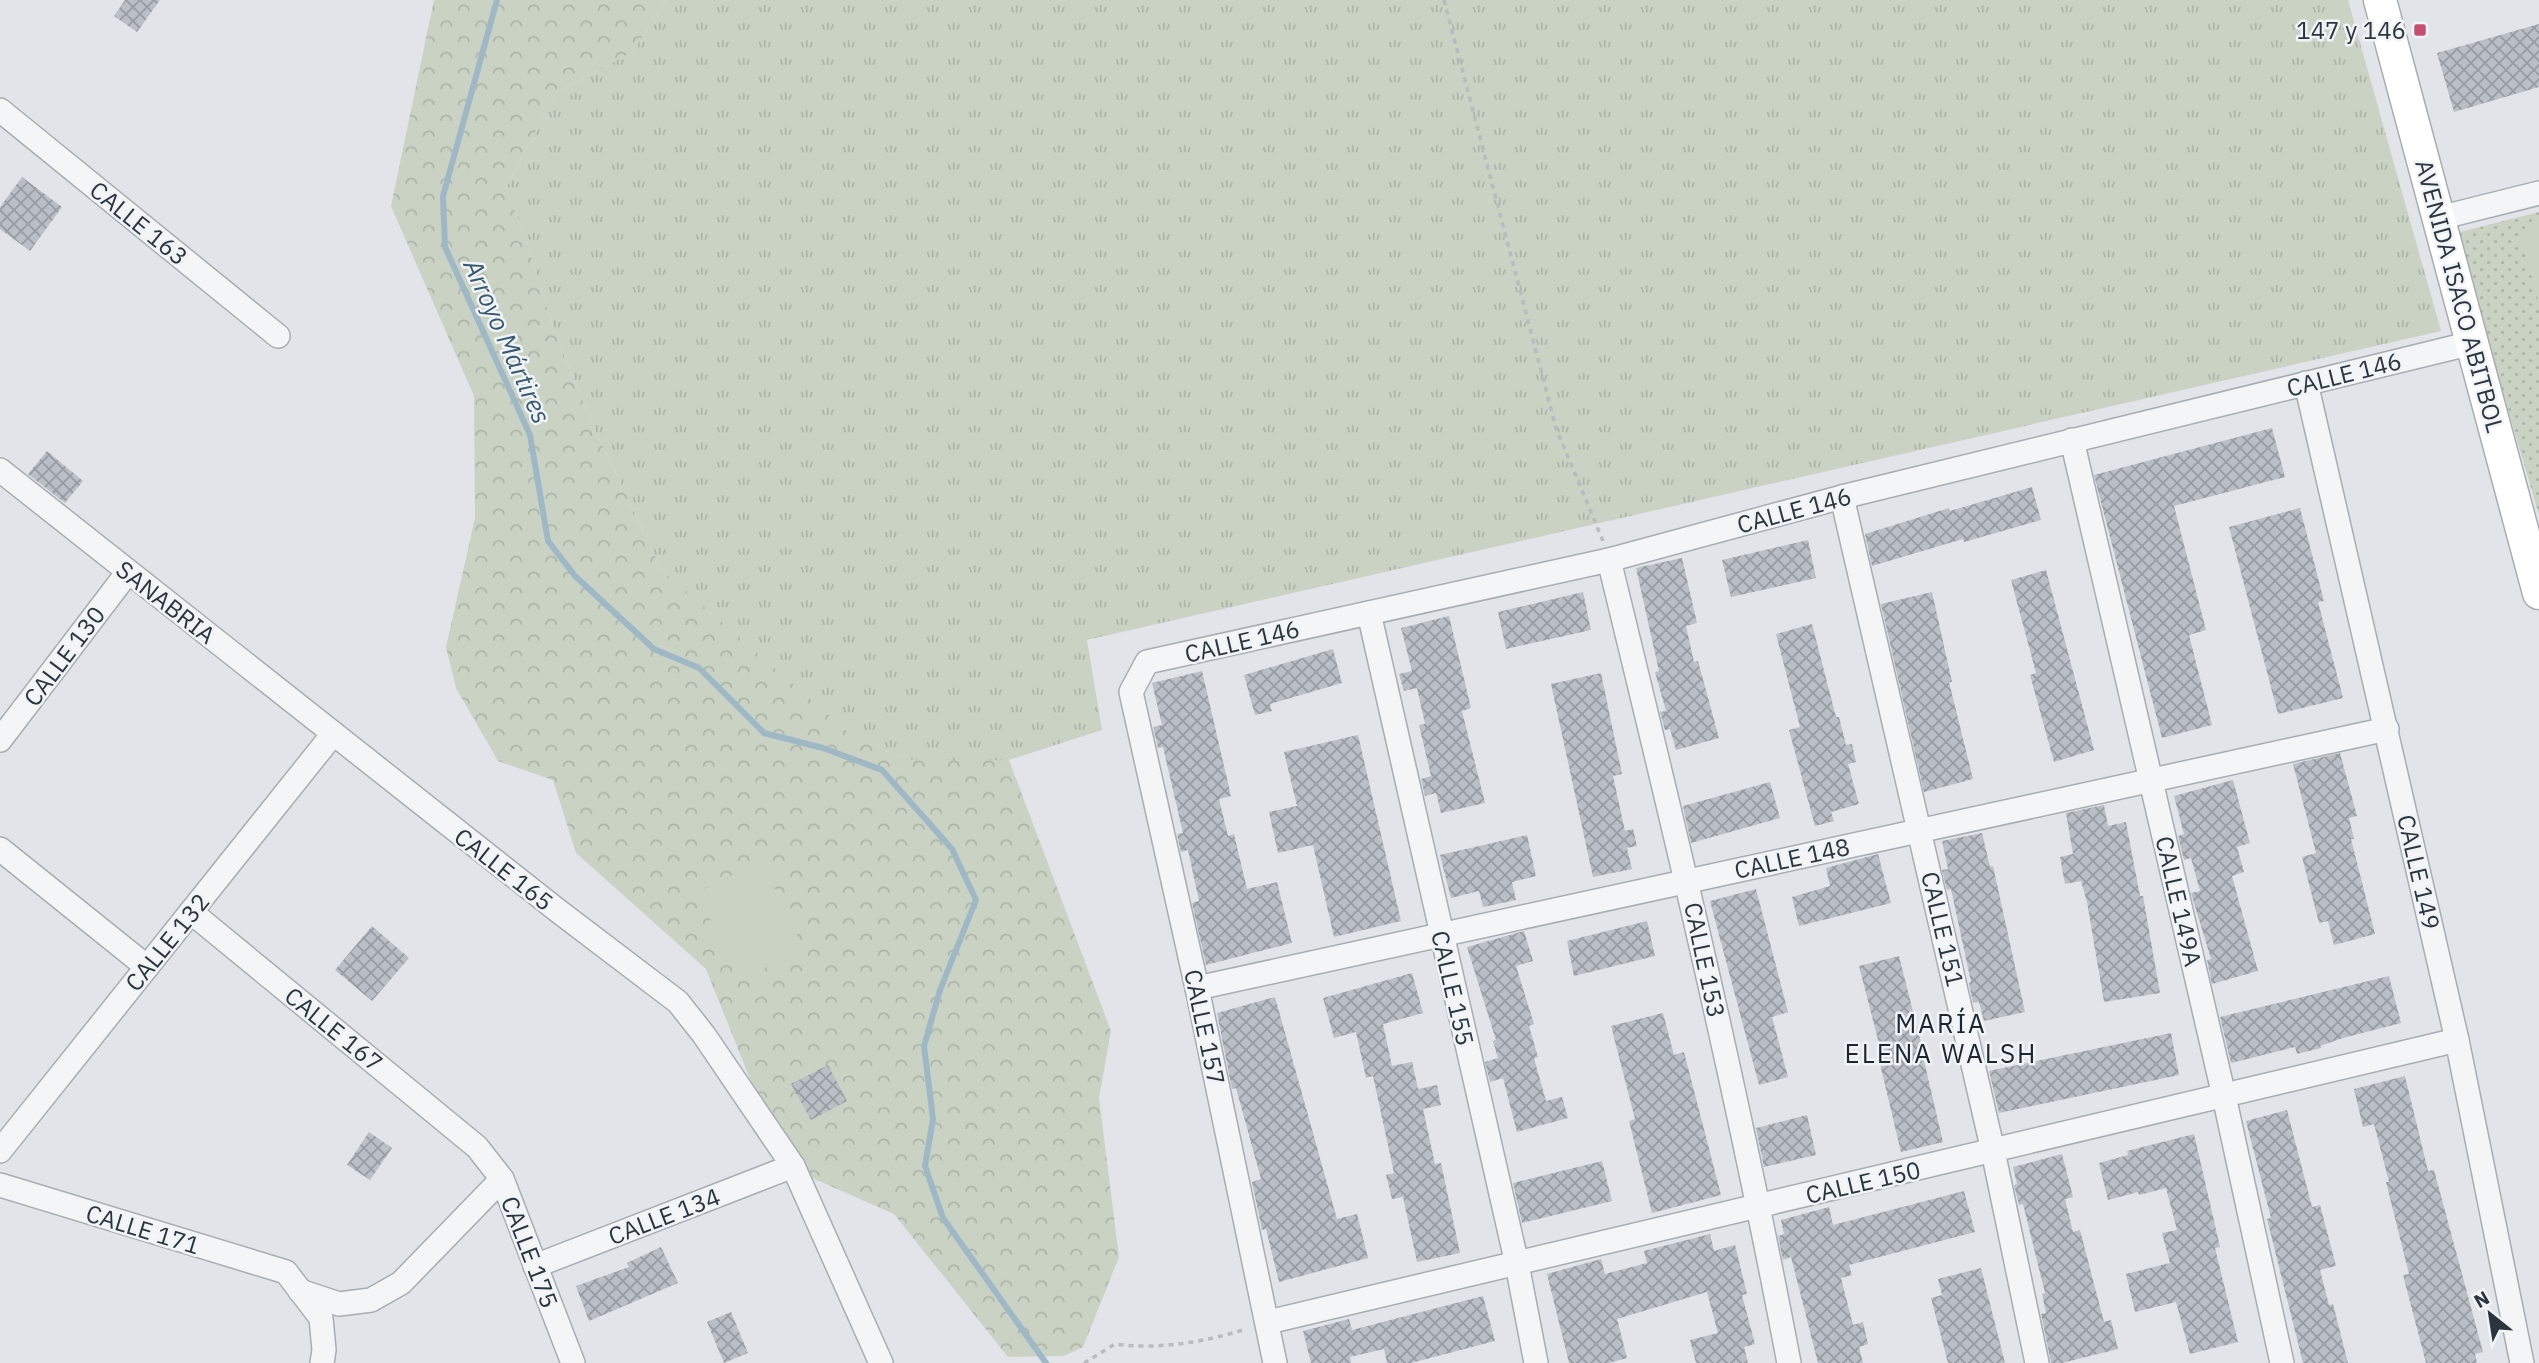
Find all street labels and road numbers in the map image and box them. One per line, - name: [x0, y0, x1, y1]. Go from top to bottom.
- street label: AVENIDA ISACO ABITBOL: [2408, 156, 2512, 436]
- street label: CALLE 163: [83, 174, 195, 272]
- street label: CALLE 146: [2283, 344, 2405, 404]
- street label: CALLE 146: [1733, 479, 1855, 541]
- street label: SANABRIA: [110, 553, 222, 651]
- street label: CALLE 130: [16, 600, 112, 712]
- street label: CALLE 146: [1181, 612, 1303, 670]
- street label: CALLE 149: [2390, 811, 2448, 933]
- street label: CALLE 165: [448, 820, 560, 918]
- street label: CALLE 148: [1731, 830, 1853, 886]
- street label: CALLE 149A: [2148, 833, 2210, 969]
- street label: CALLE 151: [1914, 868, 1972, 990]
- street label: CALLE 132: [118, 886, 216, 998]
- street label: CALLE 153: [1677, 899, 1733, 1021]
- street label: CALLE 155: [1424, 927, 1482, 1049]
- street label: CALLE 157: [1177, 966, 1233, 1088]
- street label: CALLE 167: [278, 980, 390, 1078]
- street label: CALLE 150: [1802, 1153, 1924, 1211]
- street label: CALLE 134: [604, 1180, 724, 1252]
- street label: CALLE 175: [494, 1192, 566, 1312]
- street label: CALLE 171: [82, 1197, 204, 1261]

